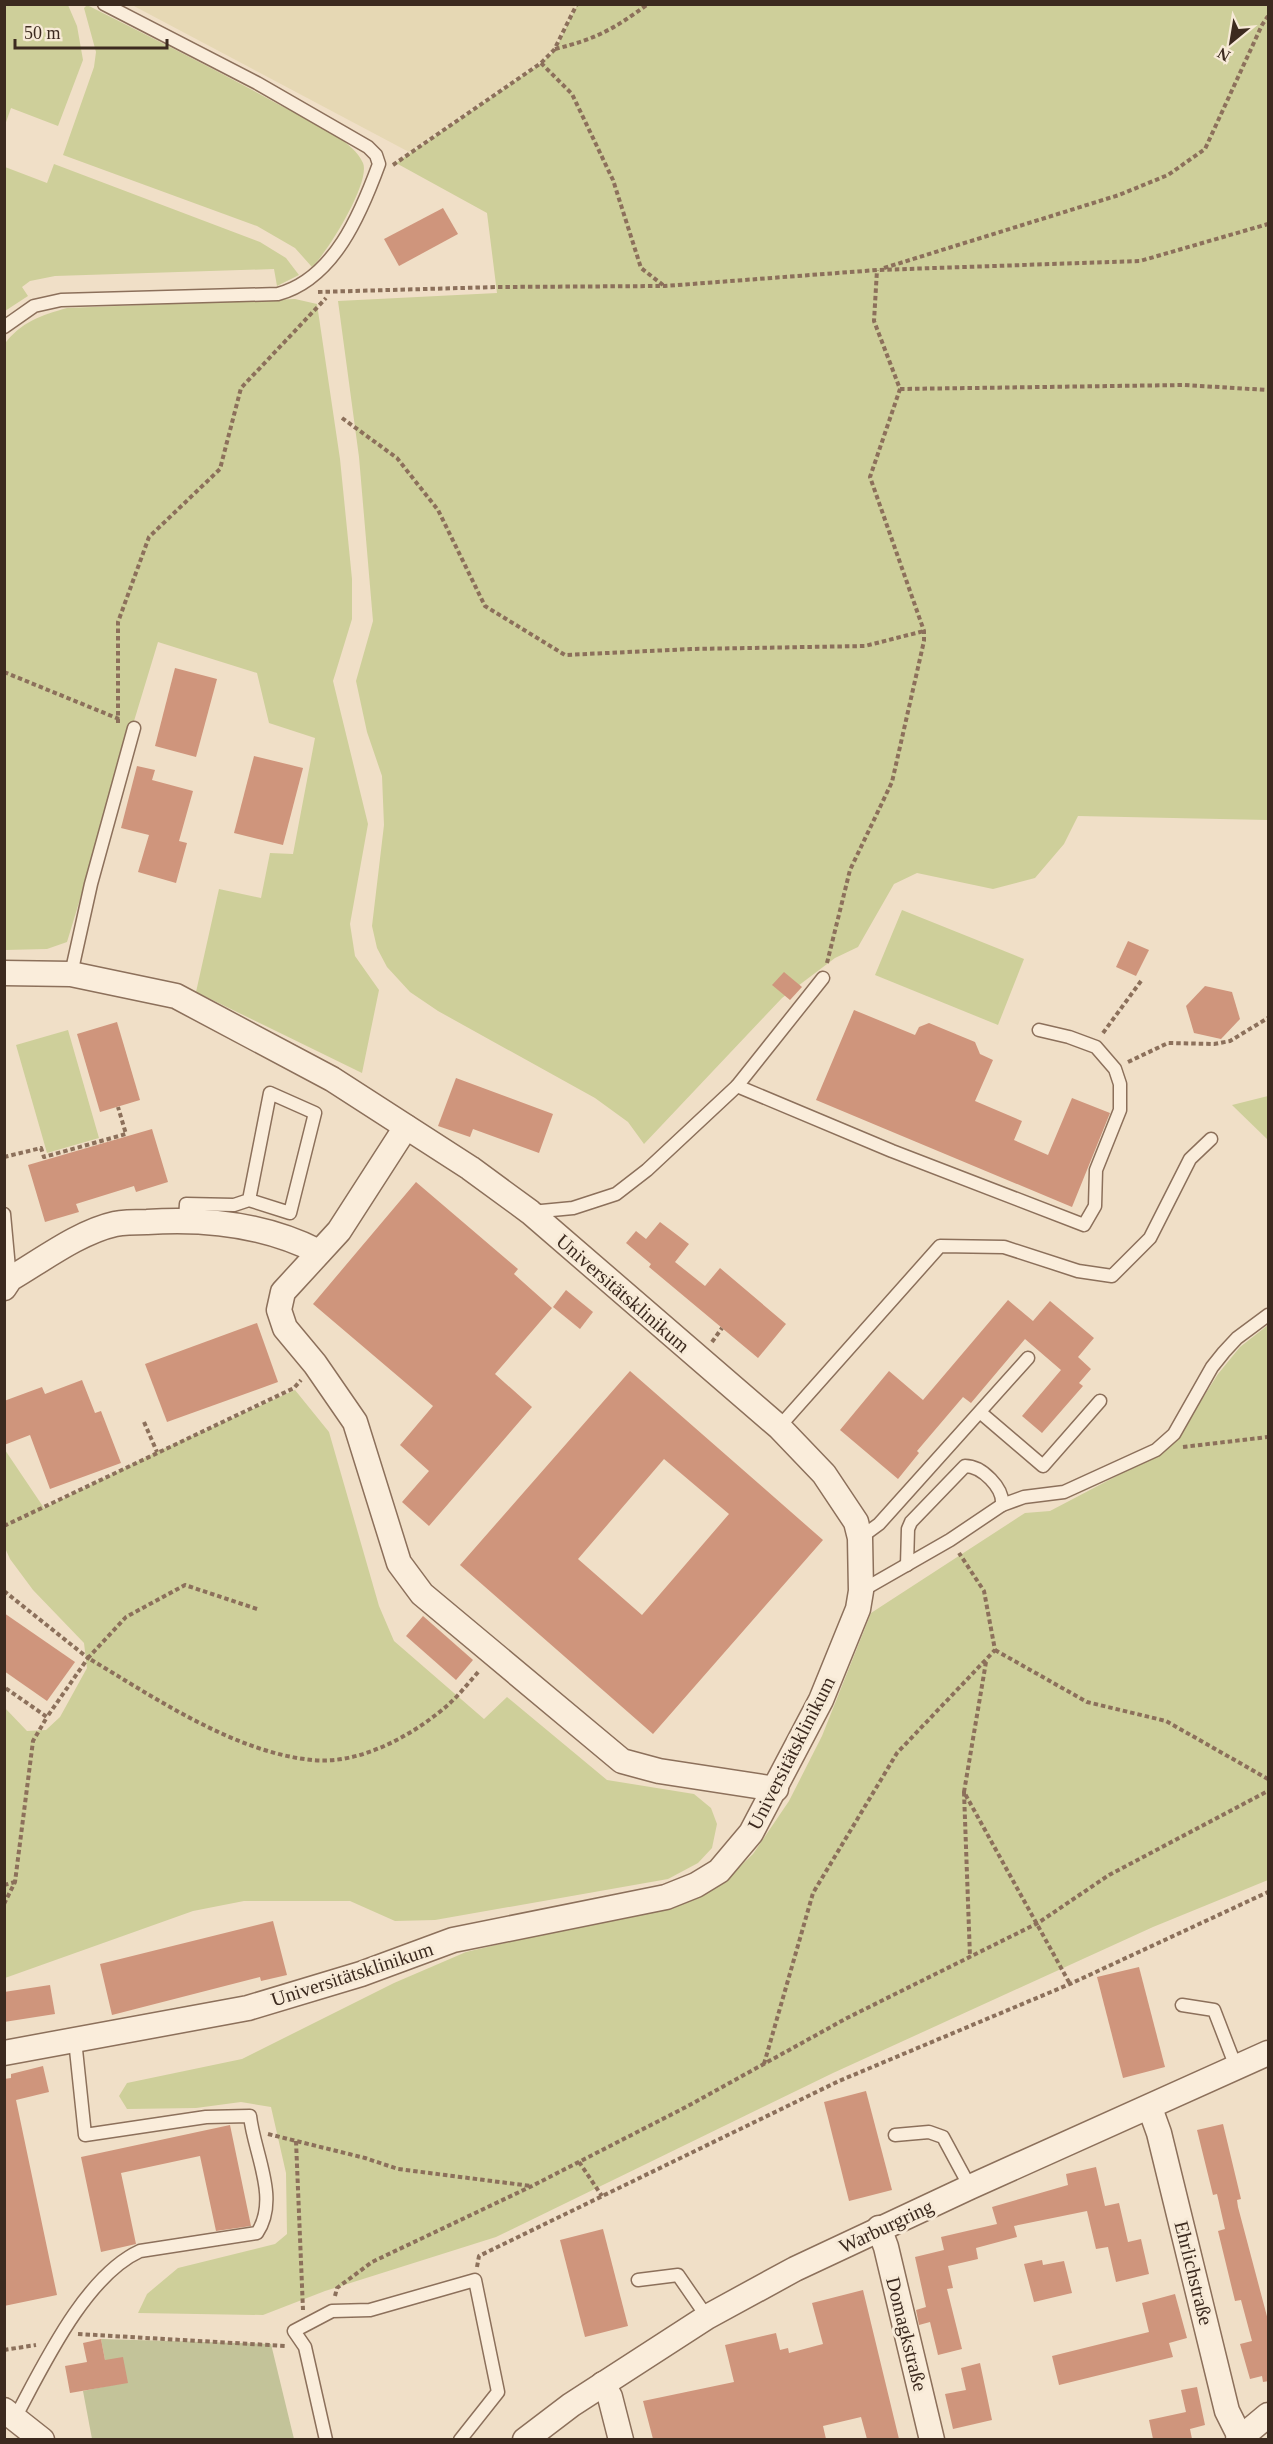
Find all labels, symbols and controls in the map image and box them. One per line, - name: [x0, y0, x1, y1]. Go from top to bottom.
- scale bar: [15, 12, 166, 50]
- north arrow: [1201, 12, 1261, 72]
- text: 50 m: [24, 23, 61, 43]
- text: N: [1214, 44, 1233, 65]
- street label: Universitätsklinikum: [552, 1229, 694, 1357]
- street label: Universitätsklinikum: [743, 1672, 839, 1833]
- street label: Universitätsklinikum: [268, 1937, 436, 2011]
- street label: Warburgring: [835, 2195, 937, 2258]
- street label: Ehrlichstraße: [1170, 2219, 1218, 2328]
- street label: Domagkstraße: [881, 2275, 932, 2394]

